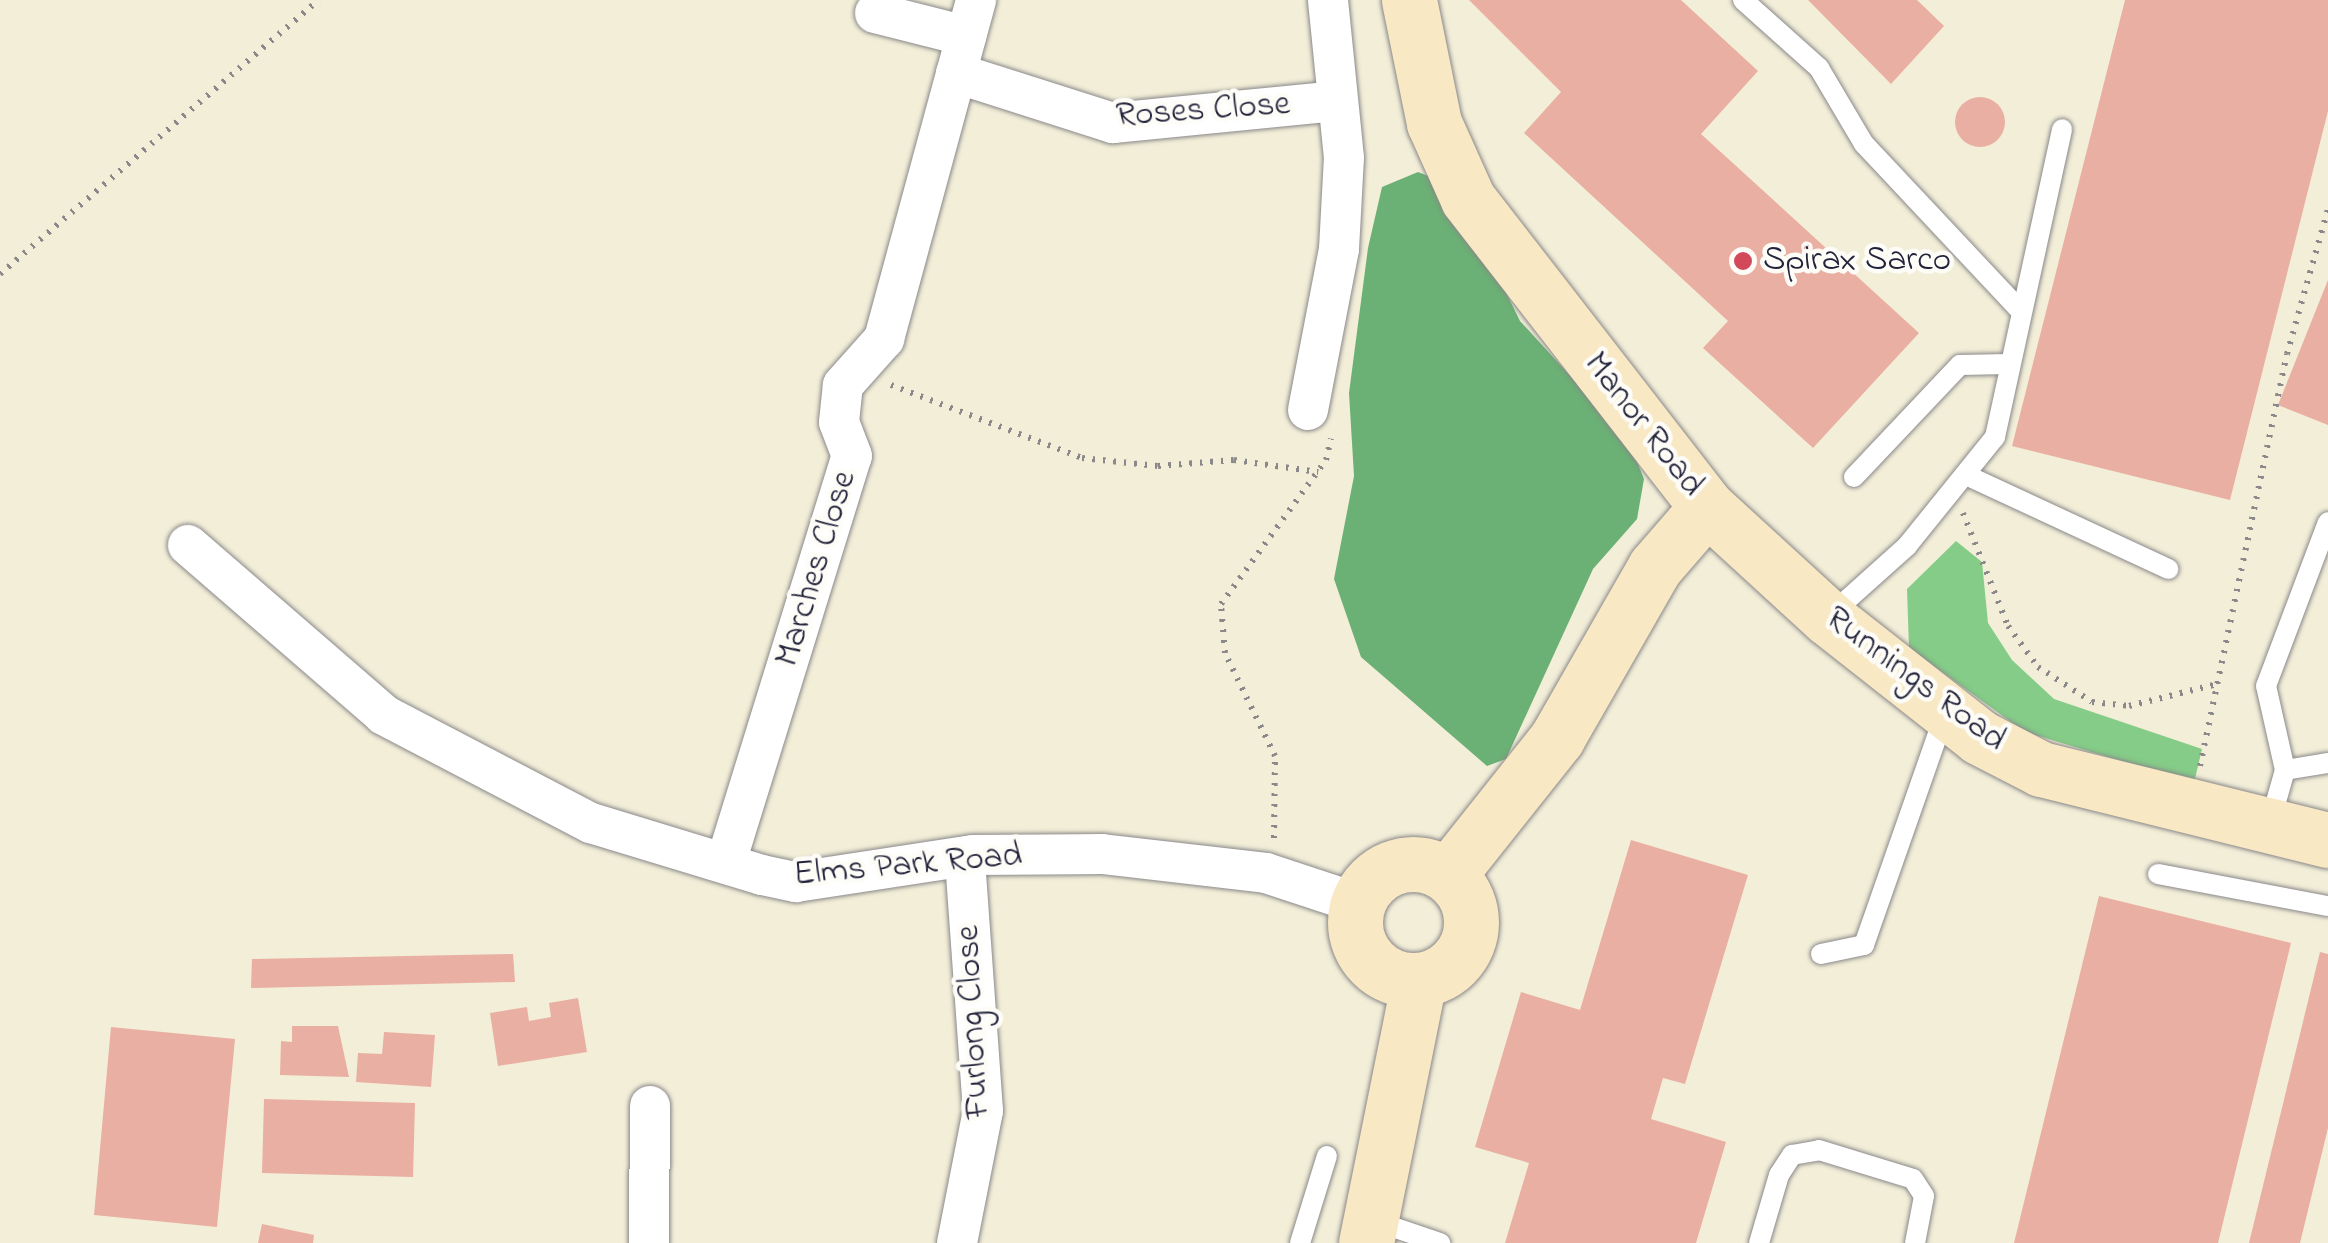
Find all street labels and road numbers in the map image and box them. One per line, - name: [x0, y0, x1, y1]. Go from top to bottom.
- street label: Roses Close: [1115, 84, 1291, 138]
- street label: Manor Road: [1574, 345, 1712, 505]
- street label: Marches Close: [767, 466, 867, 672]
- street label: Runnings Road: [1816, 598, 2014, 762]
- street label: Elms Park Road: [792, 835, 1024, 897]
- street label: Furlong Close: [948, 924, 1000, 1120]

